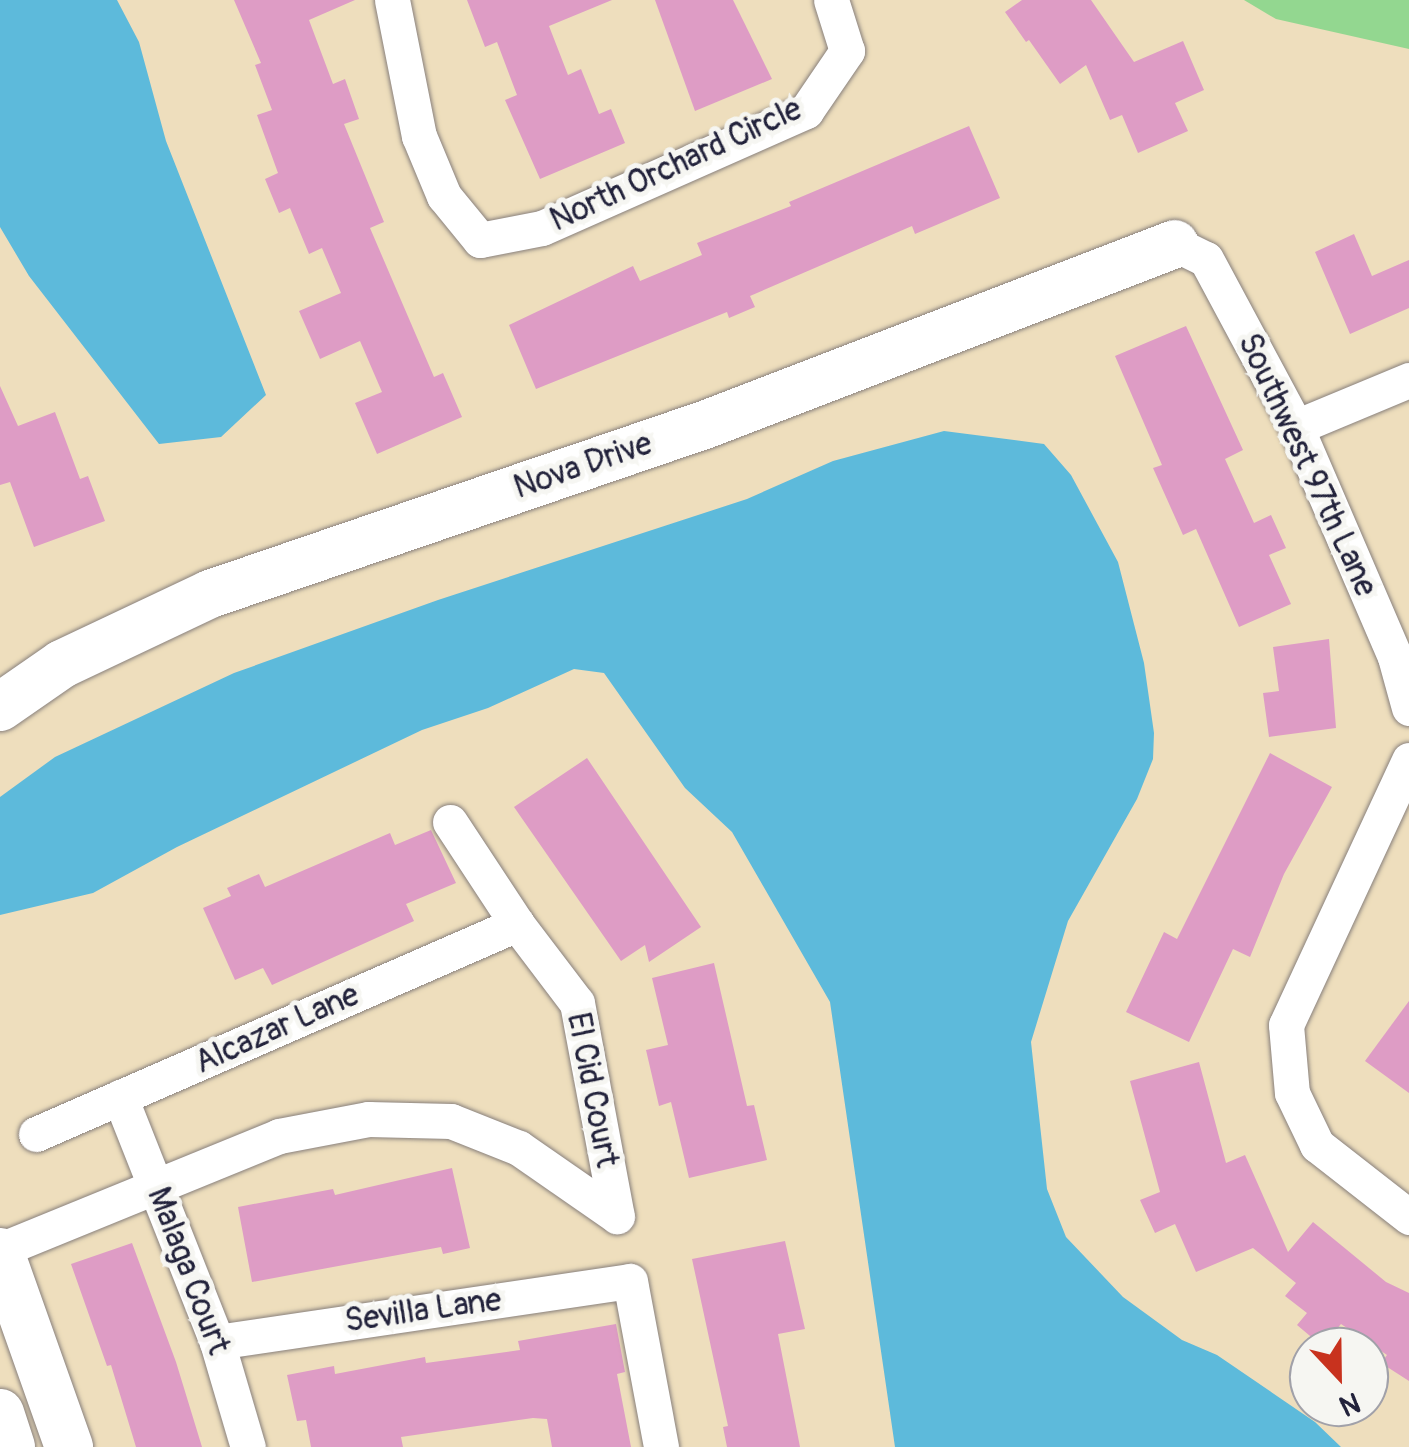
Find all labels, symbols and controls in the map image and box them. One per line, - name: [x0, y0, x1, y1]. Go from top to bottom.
- street label: North Orchard Circle: [544, 90, 808, 240]
- street label: Southwest 97th Lane: [1229, 328, 1385, 602]
- street label: Nova Drive: [509, 425, 657, 507]
- street label: Alcazar Lane: [189, 976, 365, 1082]
- street label: El Cid Court: [558, 1009, 626, 1171]
- street label: Malaga Court: [139, 1182, 237, 1360]
- street label: Sevilla Lane: [342, 1281, 504, 1341]
- north arrow: [1289, 1327, 1389, 1427]
- text: N: [1334, 1384, 1365, 1423]

